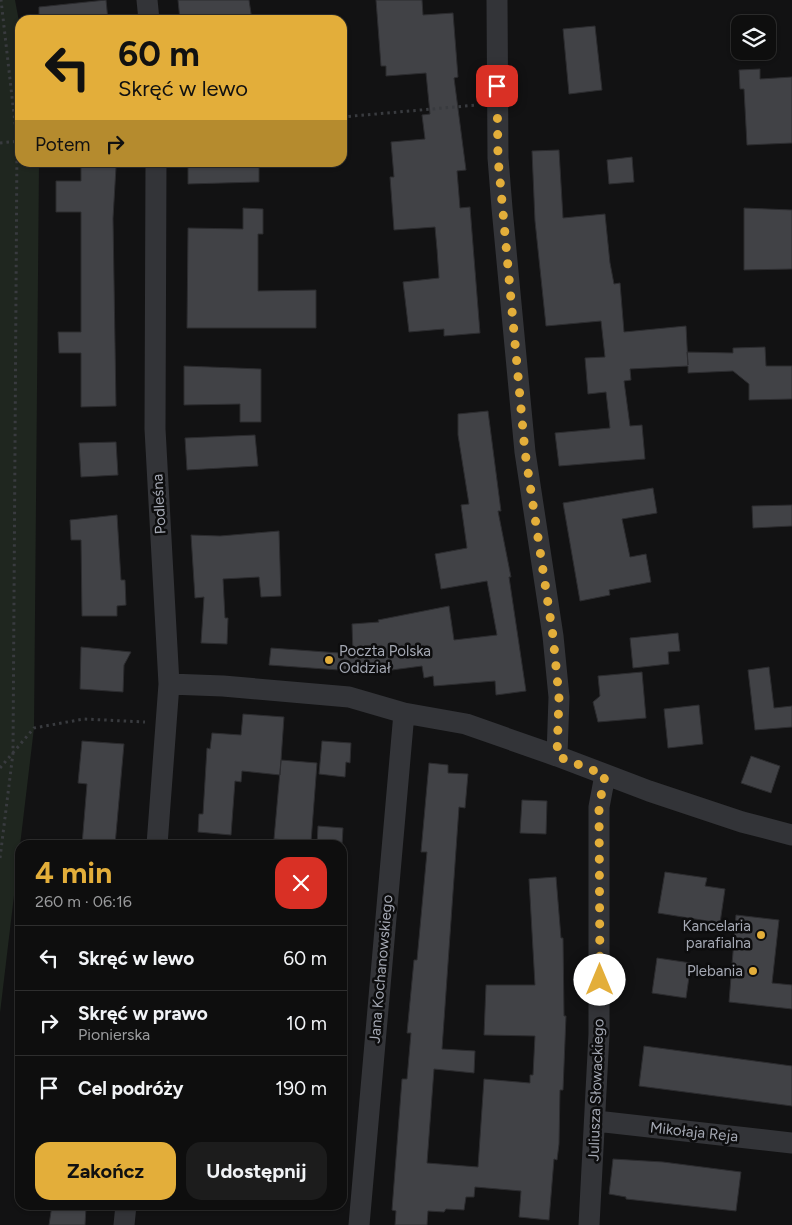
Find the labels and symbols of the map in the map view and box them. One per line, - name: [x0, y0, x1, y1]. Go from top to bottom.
- pin: [476, 65, 518, 107]
- street label: Podleśna: [148, 473, 170, 535]
- place label: Poczta Polska Oddział: [339, 642, 431, 677]
- marker: Poczta Polska Oddział: [323, 654, 335, 666]
- street label: Jana Kochanowskiego: [366, 894, 396, 1044]
- place label: Kancelaria parafialna: [682, 917, 751, 952]
- marker: Kancelaria parafialna: [755, 929, 767, 941]
- position arrow: [573, 953, 625, 1005]
- place label: Plebania: [687, 962, 743, 980]
- marker: Plebania: [747, 965, 759, 977]
- street label: Juliusza Słowackiego: [585, 1018, 607, 1162]
- street label: Mikołaja Reja: [649, 1118, 739, 1146]

